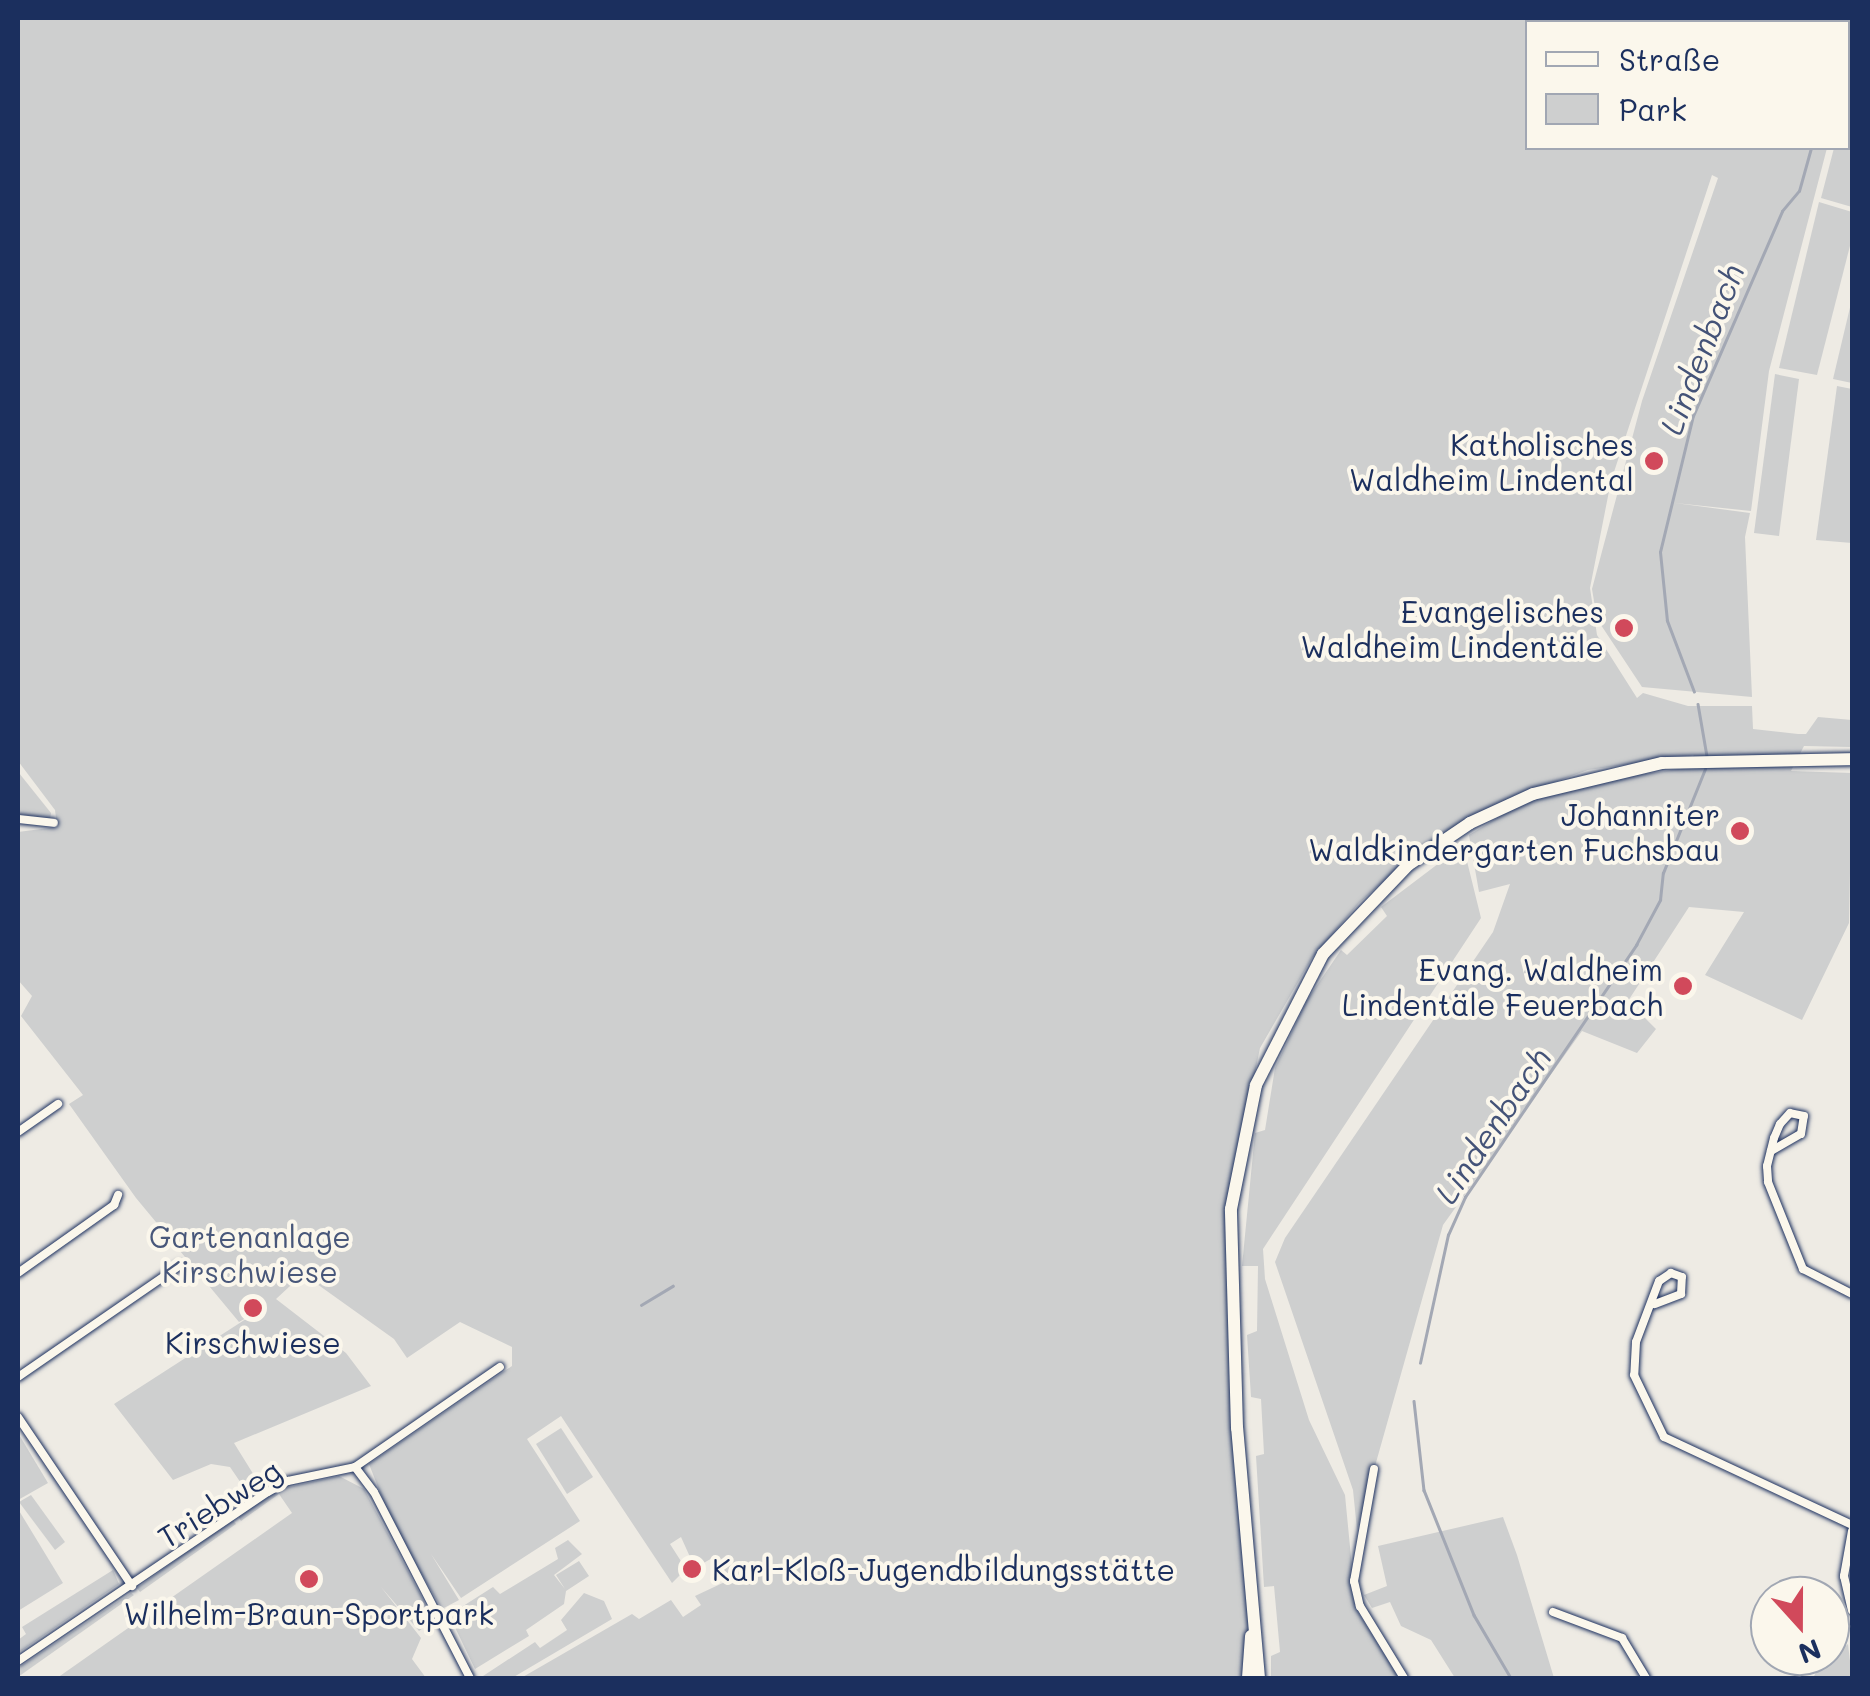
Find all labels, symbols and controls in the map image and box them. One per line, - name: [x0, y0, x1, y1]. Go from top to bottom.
- legend: [1525, 20, 1850, 150]
- text: Straße: [1619, 39, 1720, 79]
- text: Park: [1619, 89, 1687, 129]
- water label: Lindenbach: [1651, 258, 1751, 440]
- place label: Katholisches Waldheim Lindental: [1349, 426, 1634, 496]
- marker: Katholisches Waldheim Lindental: [1643, 450, 1665, 472]
- place label: Evangelisches Waldheim Lindentäle: [1300, 593, 1604, 664]
- marker: Evangelisches Waldheim Lindentäle: [1613, 617, 1635, 639]
- place label: Johanniter Waldkindergarten Fuchsbau: [1308, 796, 1720, 866]
- marker: Johanniter Waldkindergarten Fuchsbau: [1729, 820, 1751, 842]
- place label: Evang. Waldheim Lindentäle Feuerbach: [1342, 951, 1663, 1022]
- marker: Evang. Waldheim Lindentäle Feuerbach: [1672, 975, 1694, 997]
- water label: Lindenbach: [1426, 1040, 1558, 1210]
- park label: Gartenanlage Kirschwiese: [149, 1218, 351, 1288]
- marker: Kirschwiese: [242, 1297, 264, 1319]
- place label: Kirschwiese: [165, 1324, 341, 1360]
- street label: Triebweg: [151, 1451, 287, 1555]
- place label: Karl-Kloß-Jugendbildungsstätte: [712, 1551, 1175, 1587]
- marker: Karl-Kloß-Jugendbildungsstätte: [681, 1558, 703, 1580]
- marker: Wilhelm-Braun-Sportpark: [298, 1568, 320, 1590]
- north arrow: [1750, 1576, 1850, 1676]
- place label: Wilhelm-Braun-Sportpark: [124, 1595, 494, 1631]
- text: N: [1794, 1632, 1826, 1673]

